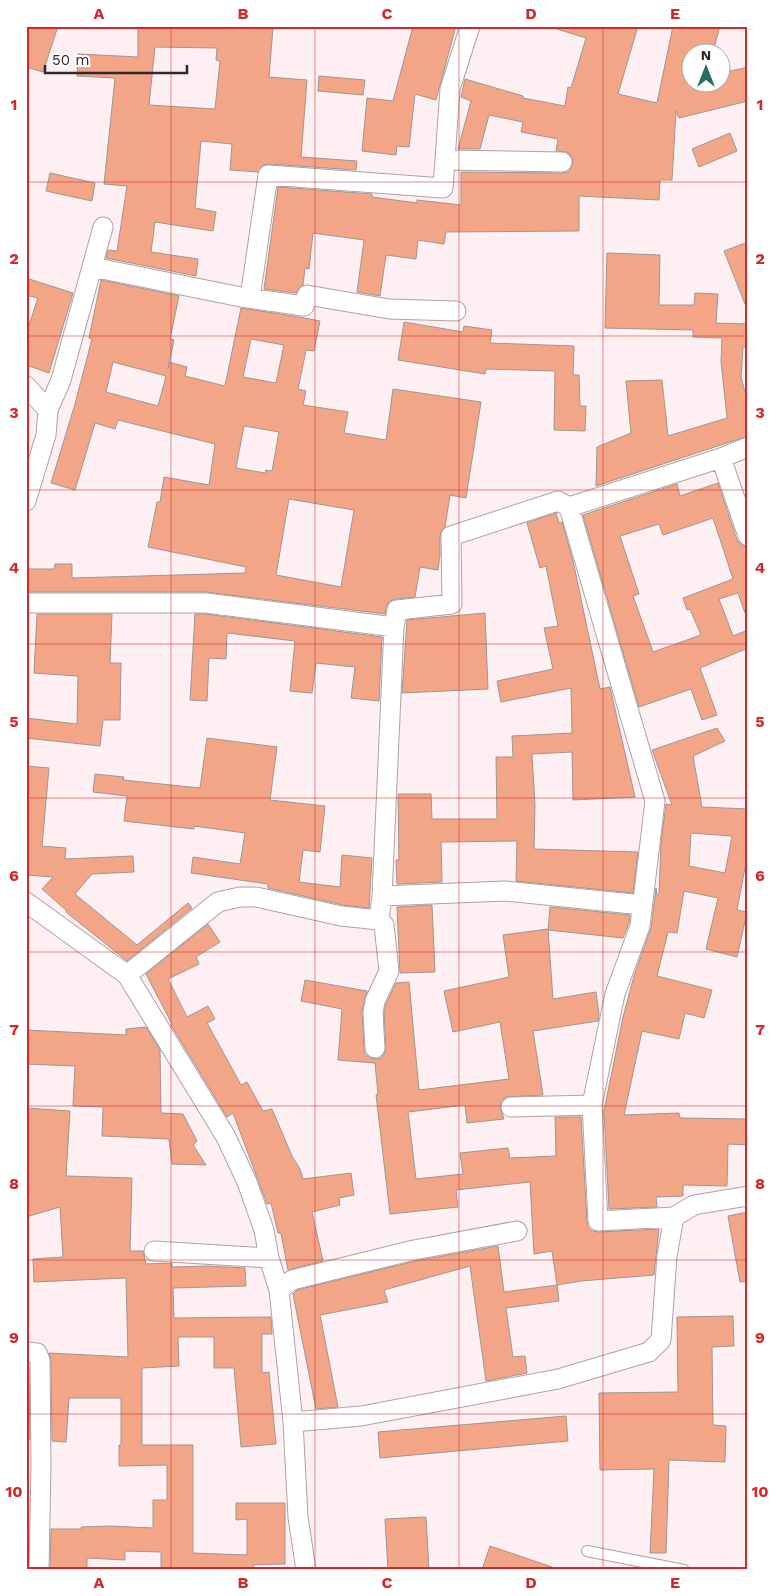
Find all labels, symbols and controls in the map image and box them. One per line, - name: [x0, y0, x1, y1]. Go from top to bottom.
- text: A: [94, 4, 105, 23]
- text: B: [238, 4, 249, 23]
- text: C: [382, 4, 393, 23]
- text: D: [525, 4, 537, 23]
- text: E: [670, 4, 680, 23]
- scale bar: [45, 42, 188, 74]
- north arrow: [682, 42, 732, 92]
- text: N: [701, 47, 711, 63]
- text: 50 m: [52, 51, 89, 69]
- text: 1: [11, 95, 17, 114]
- text: 1: [757, 95, 763, 114]
- text: 2: [9, 249, 19, 268]
- text: 2: [755, 249, 765, 268]
- text: 3: [9, 403, 19, 422]
- text: 3: [755, 403, 765, 422]
- text: 4: [9, 558, 19, 577]
- text: 4: [755, 558, 765, 577]
- text: 5: [9, 712, 19, 731]
- text: 5: [755, 712, 765, 731]
- text: 6: [9, 866, 19, 885]
- text: 6: [755, 866, 765, 885]
- text: 7: [9, 1020, 19, 1039]
- text: 7: [755, 1020, 765, 1039]
- text: 8: [9, 1174, 19, 1193]
- text: 8: [755, 1174, 765, 1193]
- text: 9: [9, 1328, 19, 1347]
- text: 9: [755, 1328, 765, 1347]
- text: 10: [5, 1482, 23, 1501]
- text: 10: [751, 1482, 769, 1501]
- text: A: [94, 1573, 105, 1592]
- text: B: [238, 1573, 249, 1592]
- text: C: [382, 1573, 393, 1592]
- text: D: [525, 1573, 537, 1592]
- text: E: [670, 1573, 680, 1592]

